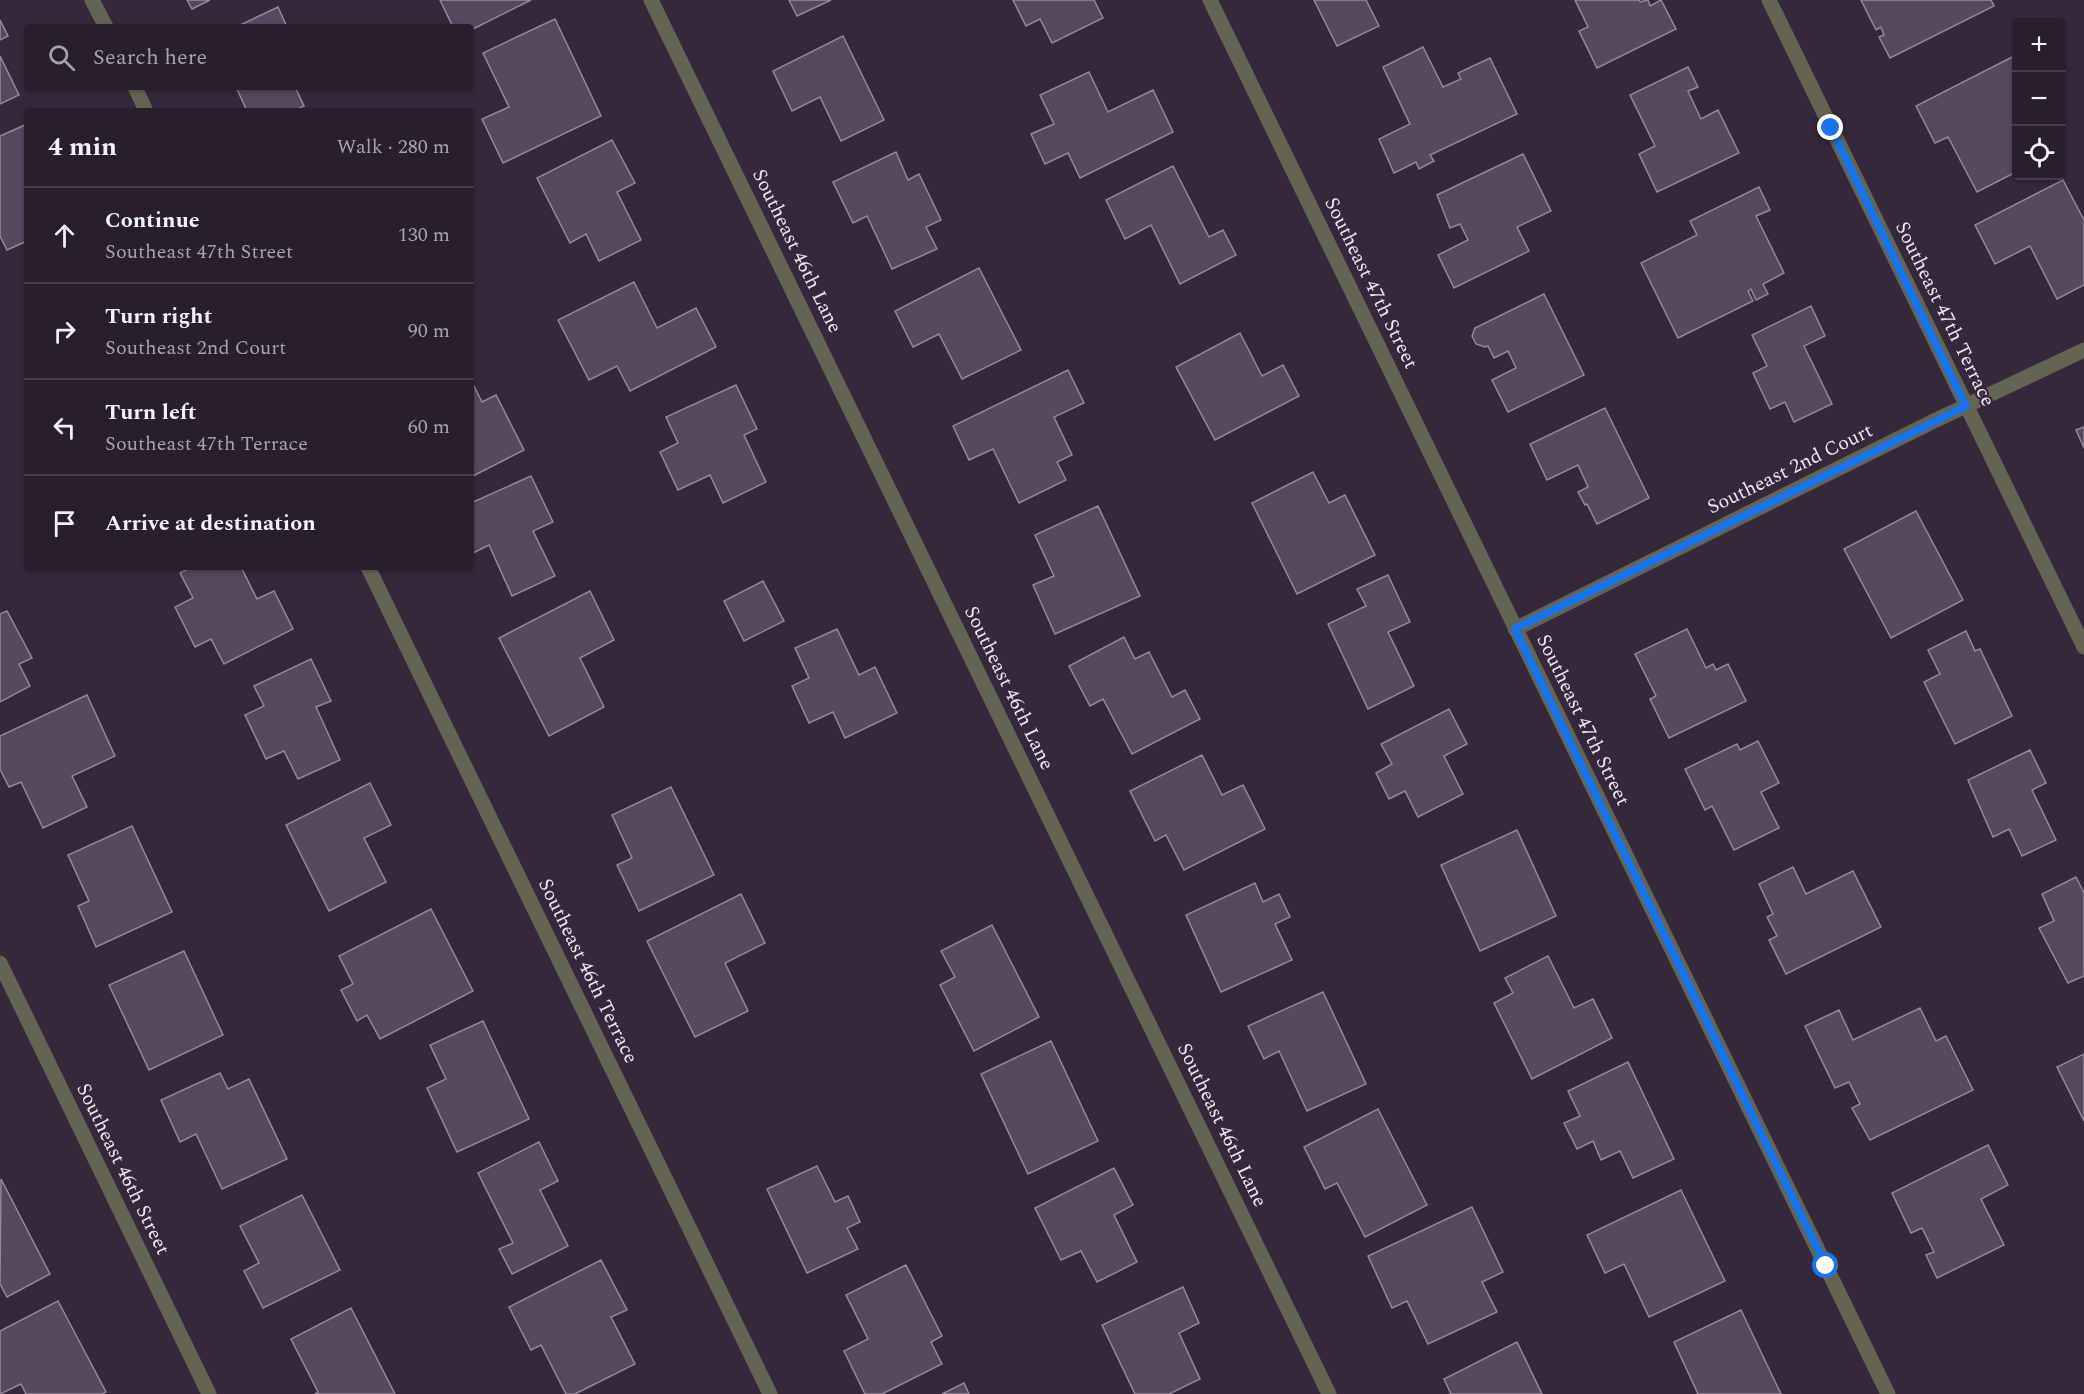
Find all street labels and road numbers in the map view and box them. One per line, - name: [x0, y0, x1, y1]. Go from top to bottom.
- street label: Southeast 46th Lane: [744, 164, 850, 338]
- street label: Southeast 47th Street: [1316, 192, 1426, 374]
- street label: Southeast 47th Terrace: [1887, 216, 2003, 412]
- street label: Southeast 2nd Court: [1702, 416, 1878, 522]
- street label: Southeast 46th Lane: [956, 601, 1062, 775]
- street label: Southeast 47th Street: [1528, 629, 1638, 811]
- street label: Southeast 46th Terrace: [530, 873, 646, 1069]
- street label: Southeast 46th Lane: [1169, 1038, 1275, 1212]
- street label: Southeast 46th Street: [68, 1078, 178, 1260]

